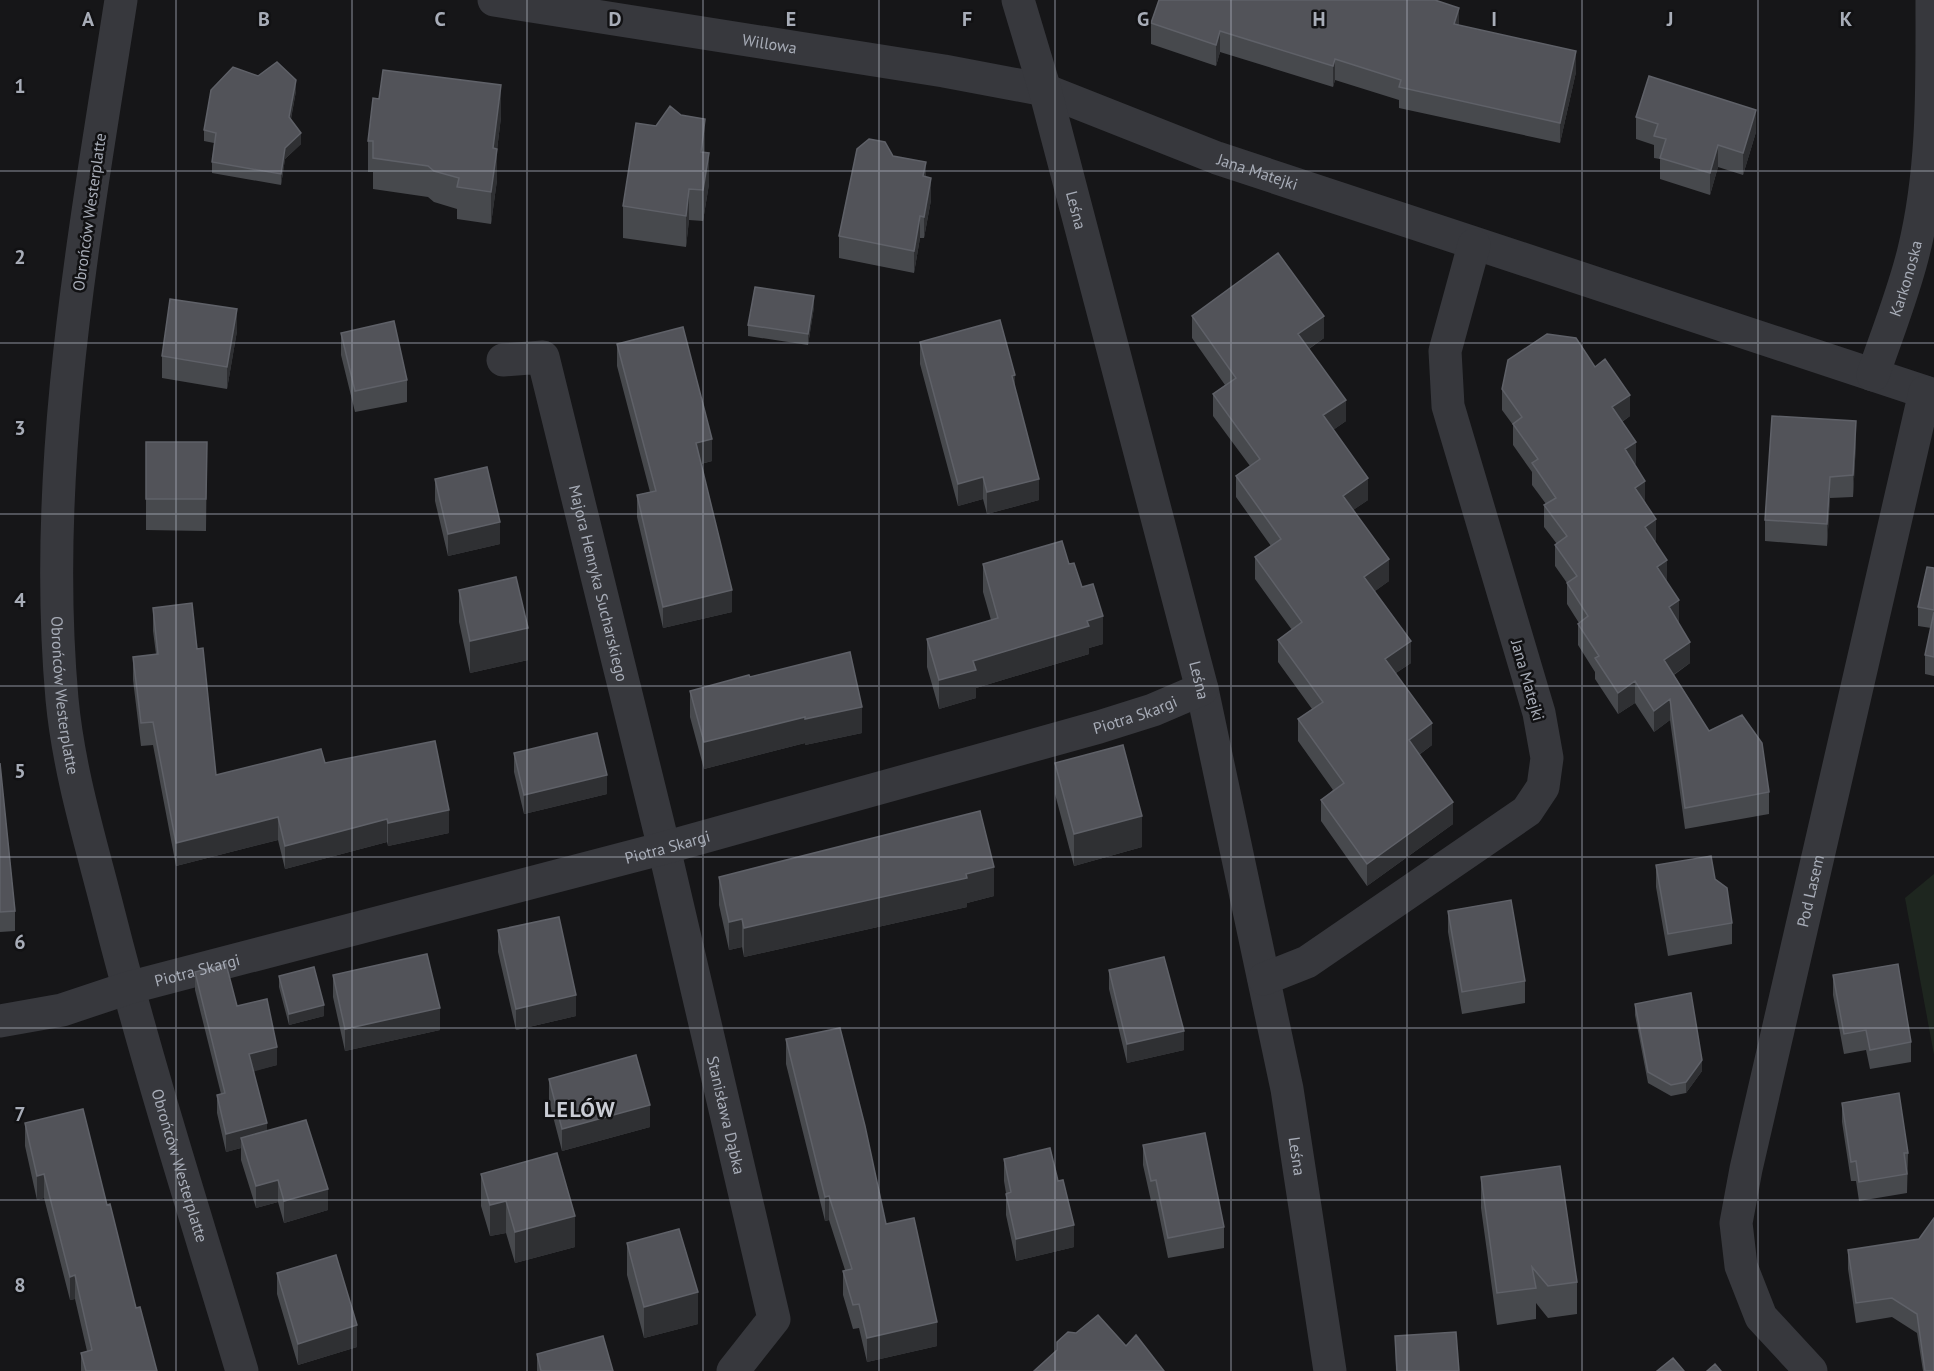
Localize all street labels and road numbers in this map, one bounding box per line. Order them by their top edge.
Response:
street label: Willowa [741,29,798,58]
street label: Obrońców Westerplatte [68,132,110,292]
street label: Jana Matejki [1214,148,1300,194]
street label: Leśna [1062,189,1091,231]
street label: Karkonoska [1885,238,1926,319]
street label: Majora Henryka Sucharskiego [565,483,633,684]
street label: Obrońców Westerplatte [47,616,84,776]
street label: Jana Matejki [1507,636,1549,723]
street label: Leśna [1185,659,1214,701]
street label: Piotra Skargi [1091,691,1180,738]
street label: Piotra Skargi [623,826,712,868]
street label: Pod Lasem [1792,853,1828,929]
street label: Piotra Skargi [152,949,242,991]
street label: Stanisława Dąbka [703,1054,750,1176]
street label: Obrońców Westerplatte [147,1086,212,1245]
street label: Leśna [1284,1135,1310,1177]

